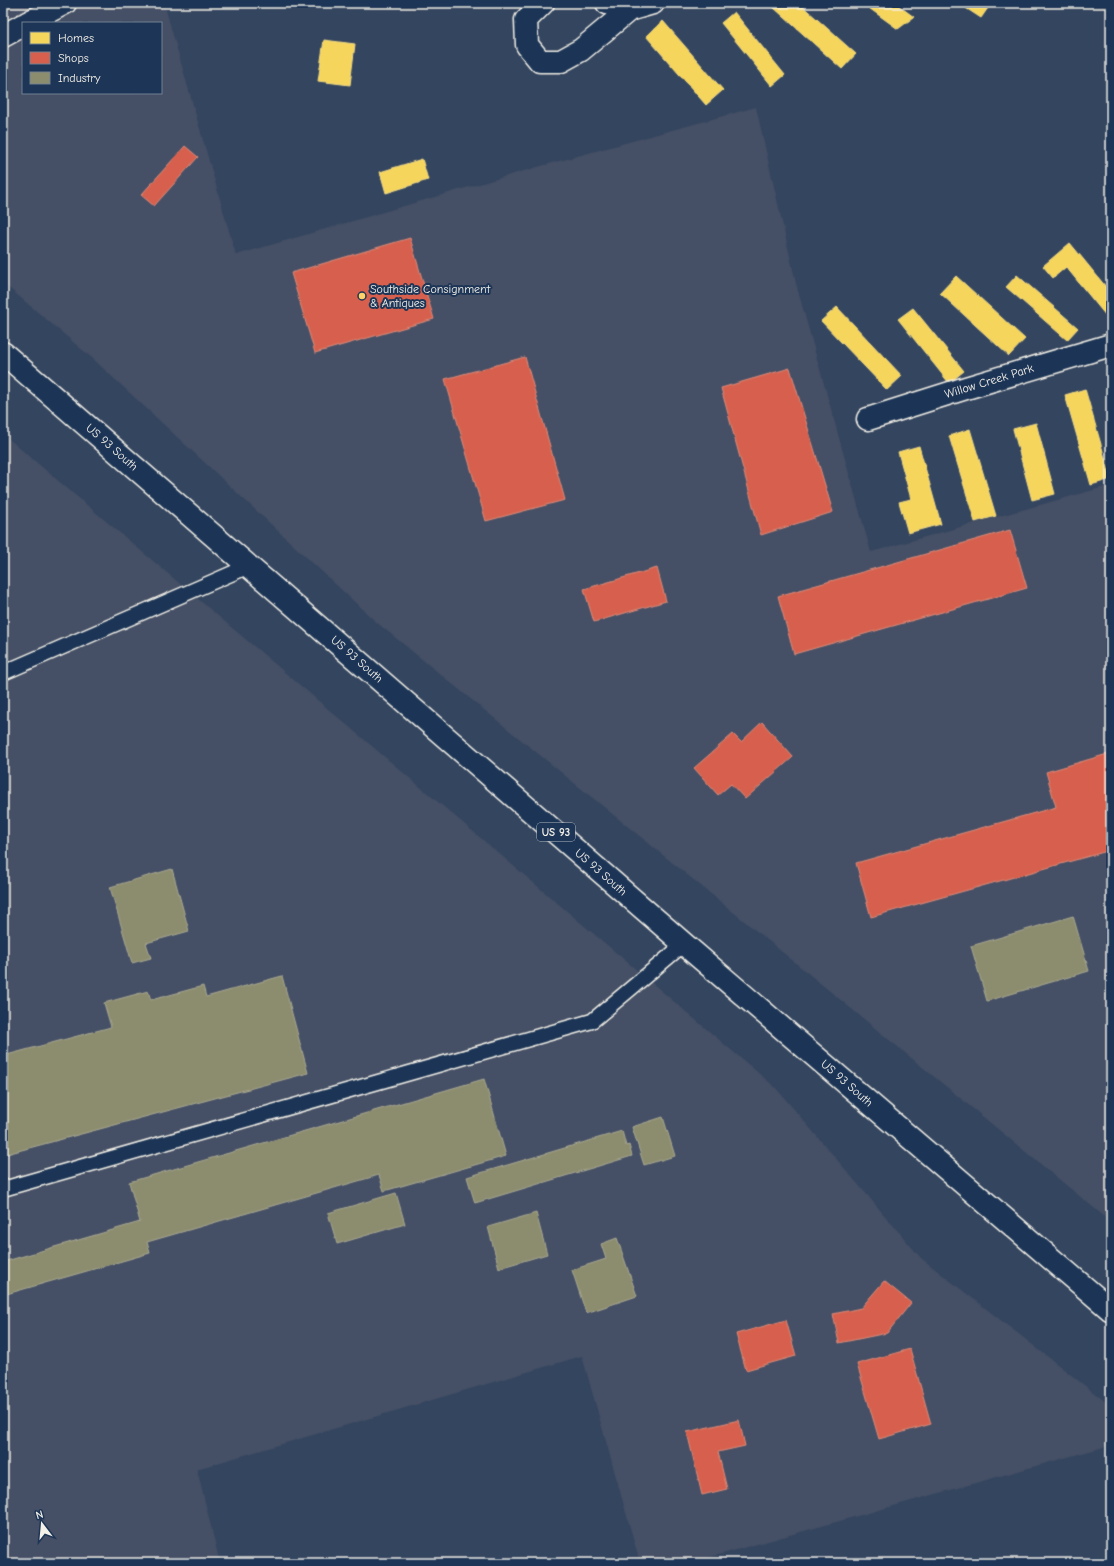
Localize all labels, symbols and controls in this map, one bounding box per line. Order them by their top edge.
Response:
legend [22,22,162,94]
text: Homes [58,31,94,45]
text: Shops [58,51,89,65]
text: Industry [58,71,101,85]
place label: Southside Consignment & Antiques [370,282,491,310]
marker: Southside Consignment & Antiques [357,291,367,301]
street label: Willow Creek Park [943,361,1035,401]
street label: US 93 South [83,421,141,473]
street label: US 93 South [328,633,386,685]
road number: US 93 [537,823,575,841]
street label: US 93 South [572,846,630,898]
street label: US 93 South [818,1057,876,1109]
north arrow [22,1504,62,1544]
text: N [34,1508,45,1522]

